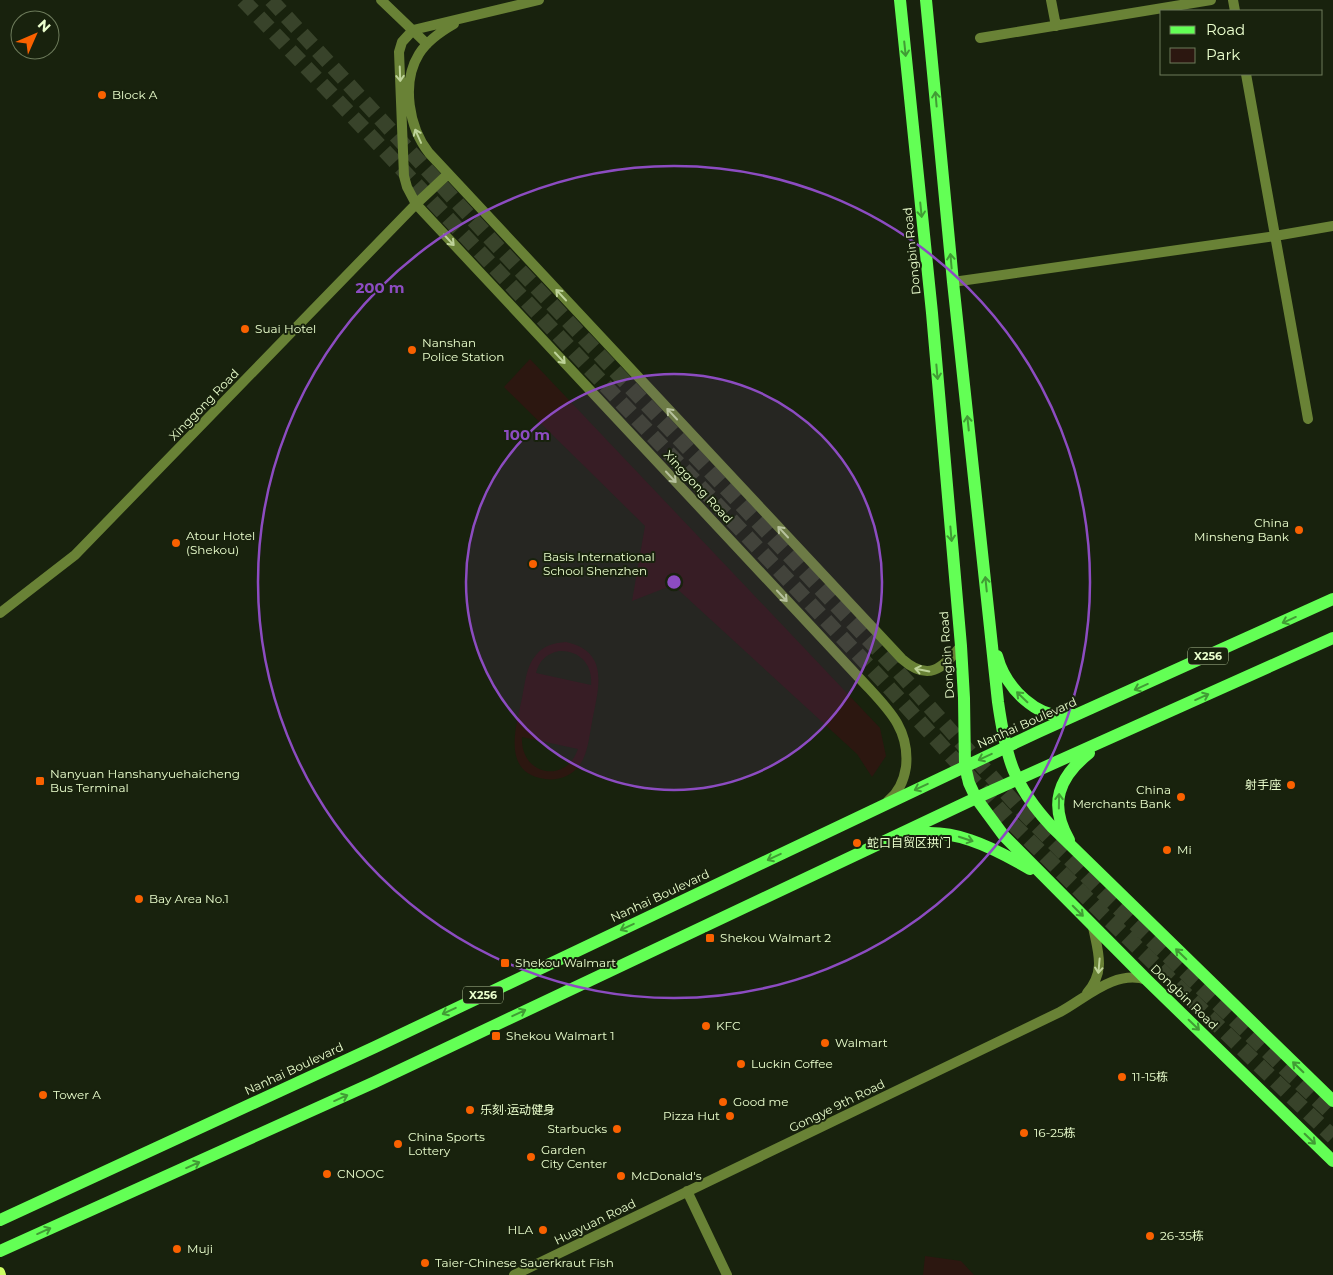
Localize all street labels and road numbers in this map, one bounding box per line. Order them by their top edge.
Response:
street label: Dongbin Road [899,207,924,295]
street label: Xinggong Road [166,366,242,444]
street label: Xinggong Road [661,447,736,526]
street label: Dongbin Road [936,611,957,699]
road number: X256 [1188,648,1228,664]
street label: Nanhai Boulevard [975,694,1079,751]
street label: Nanhai Boulevard [608,866,712,925]
street label: Dongbin Road [1148,961,1221,1033]
road number: X256 [463,986,503,1004]
street label: Nanhai Boulevard [242,1039,346,1098]
street label: Gongye 9th Road [786,1076,887,1135]
street label: Huayuan Road [552,1195,638,1248]

